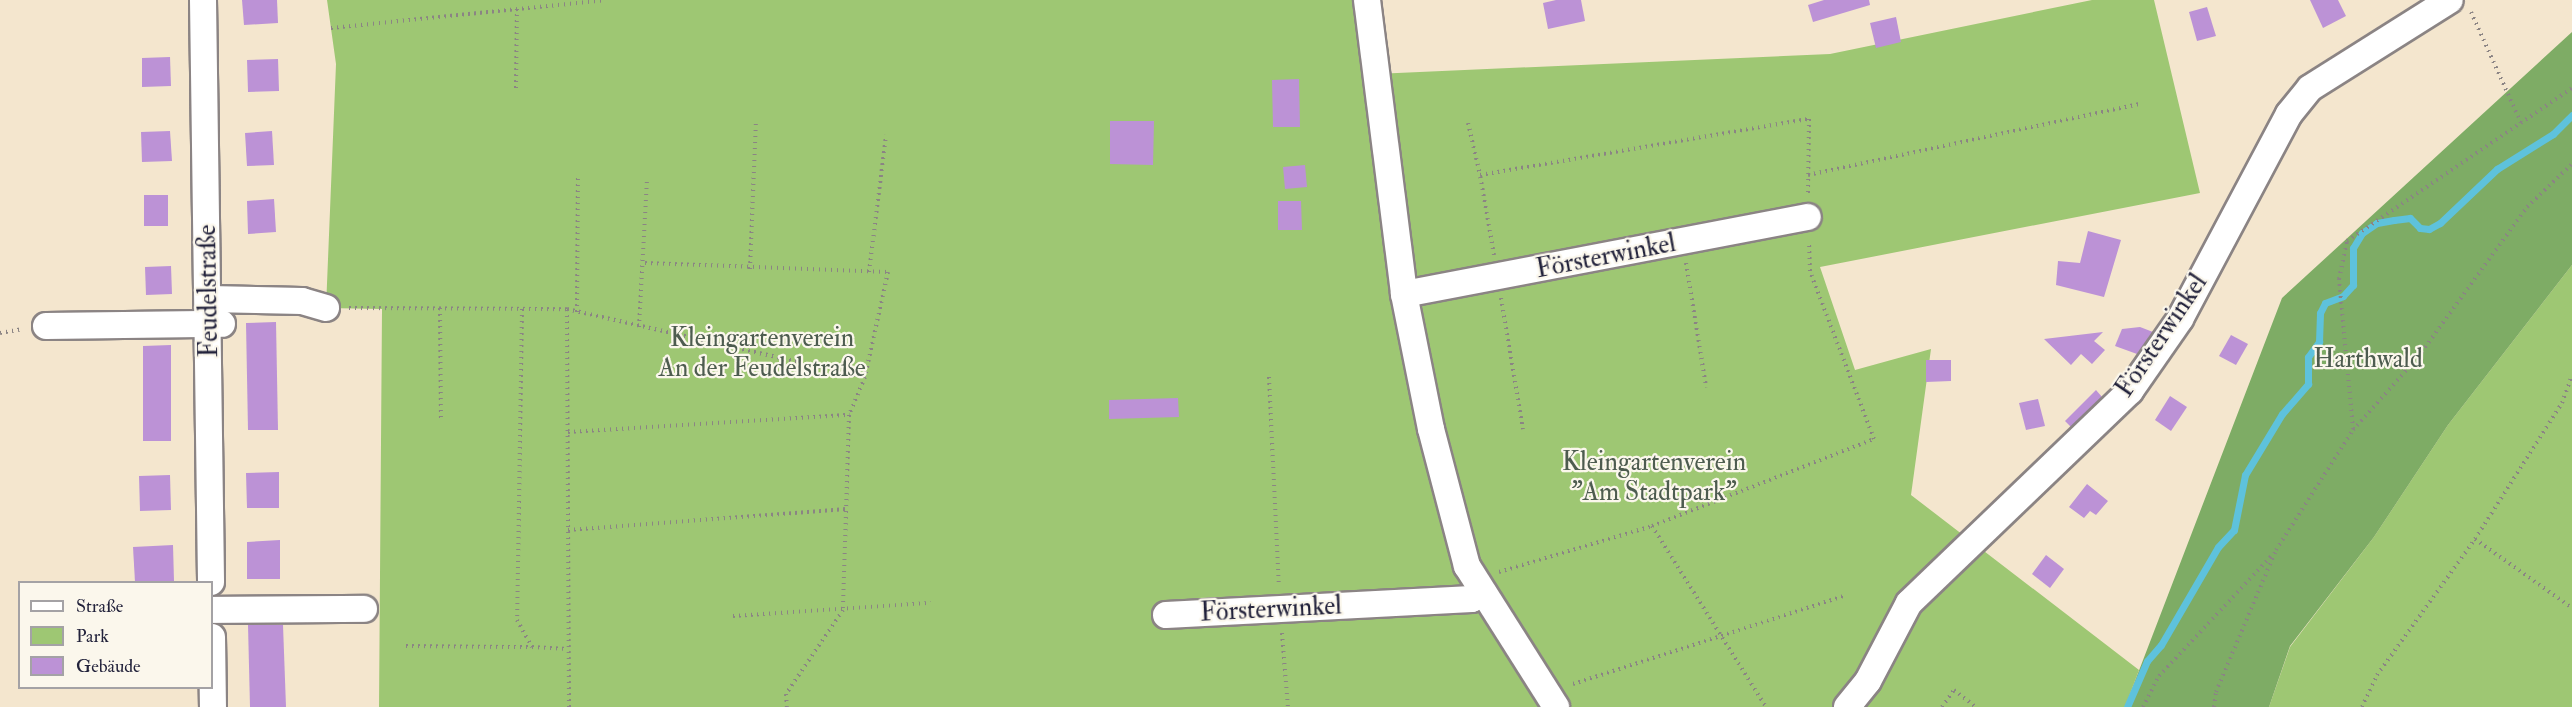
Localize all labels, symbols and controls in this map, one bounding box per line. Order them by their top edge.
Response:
street label: Feudelstraße [192,224,226,358]
street label: Försterwinkel [1533,228,1679,286]
street label: Försterwinkel [2109,269,2215,403]
park label: Kleingartenverein An der Feudelstraße [658,323,866,384]
park label: Harthwald [2313,344,2423,376]
park label: Kleingartenverein "Am Stadtpark" [1562,447,1746,508]
legend [18,581,213,689]
street label: Försterwinkel [1199,591,1343,629]
text: Straße [76,595,123,618]
text: Park [76,625,109,648]
text: Gebäude [76,655,141,678]

